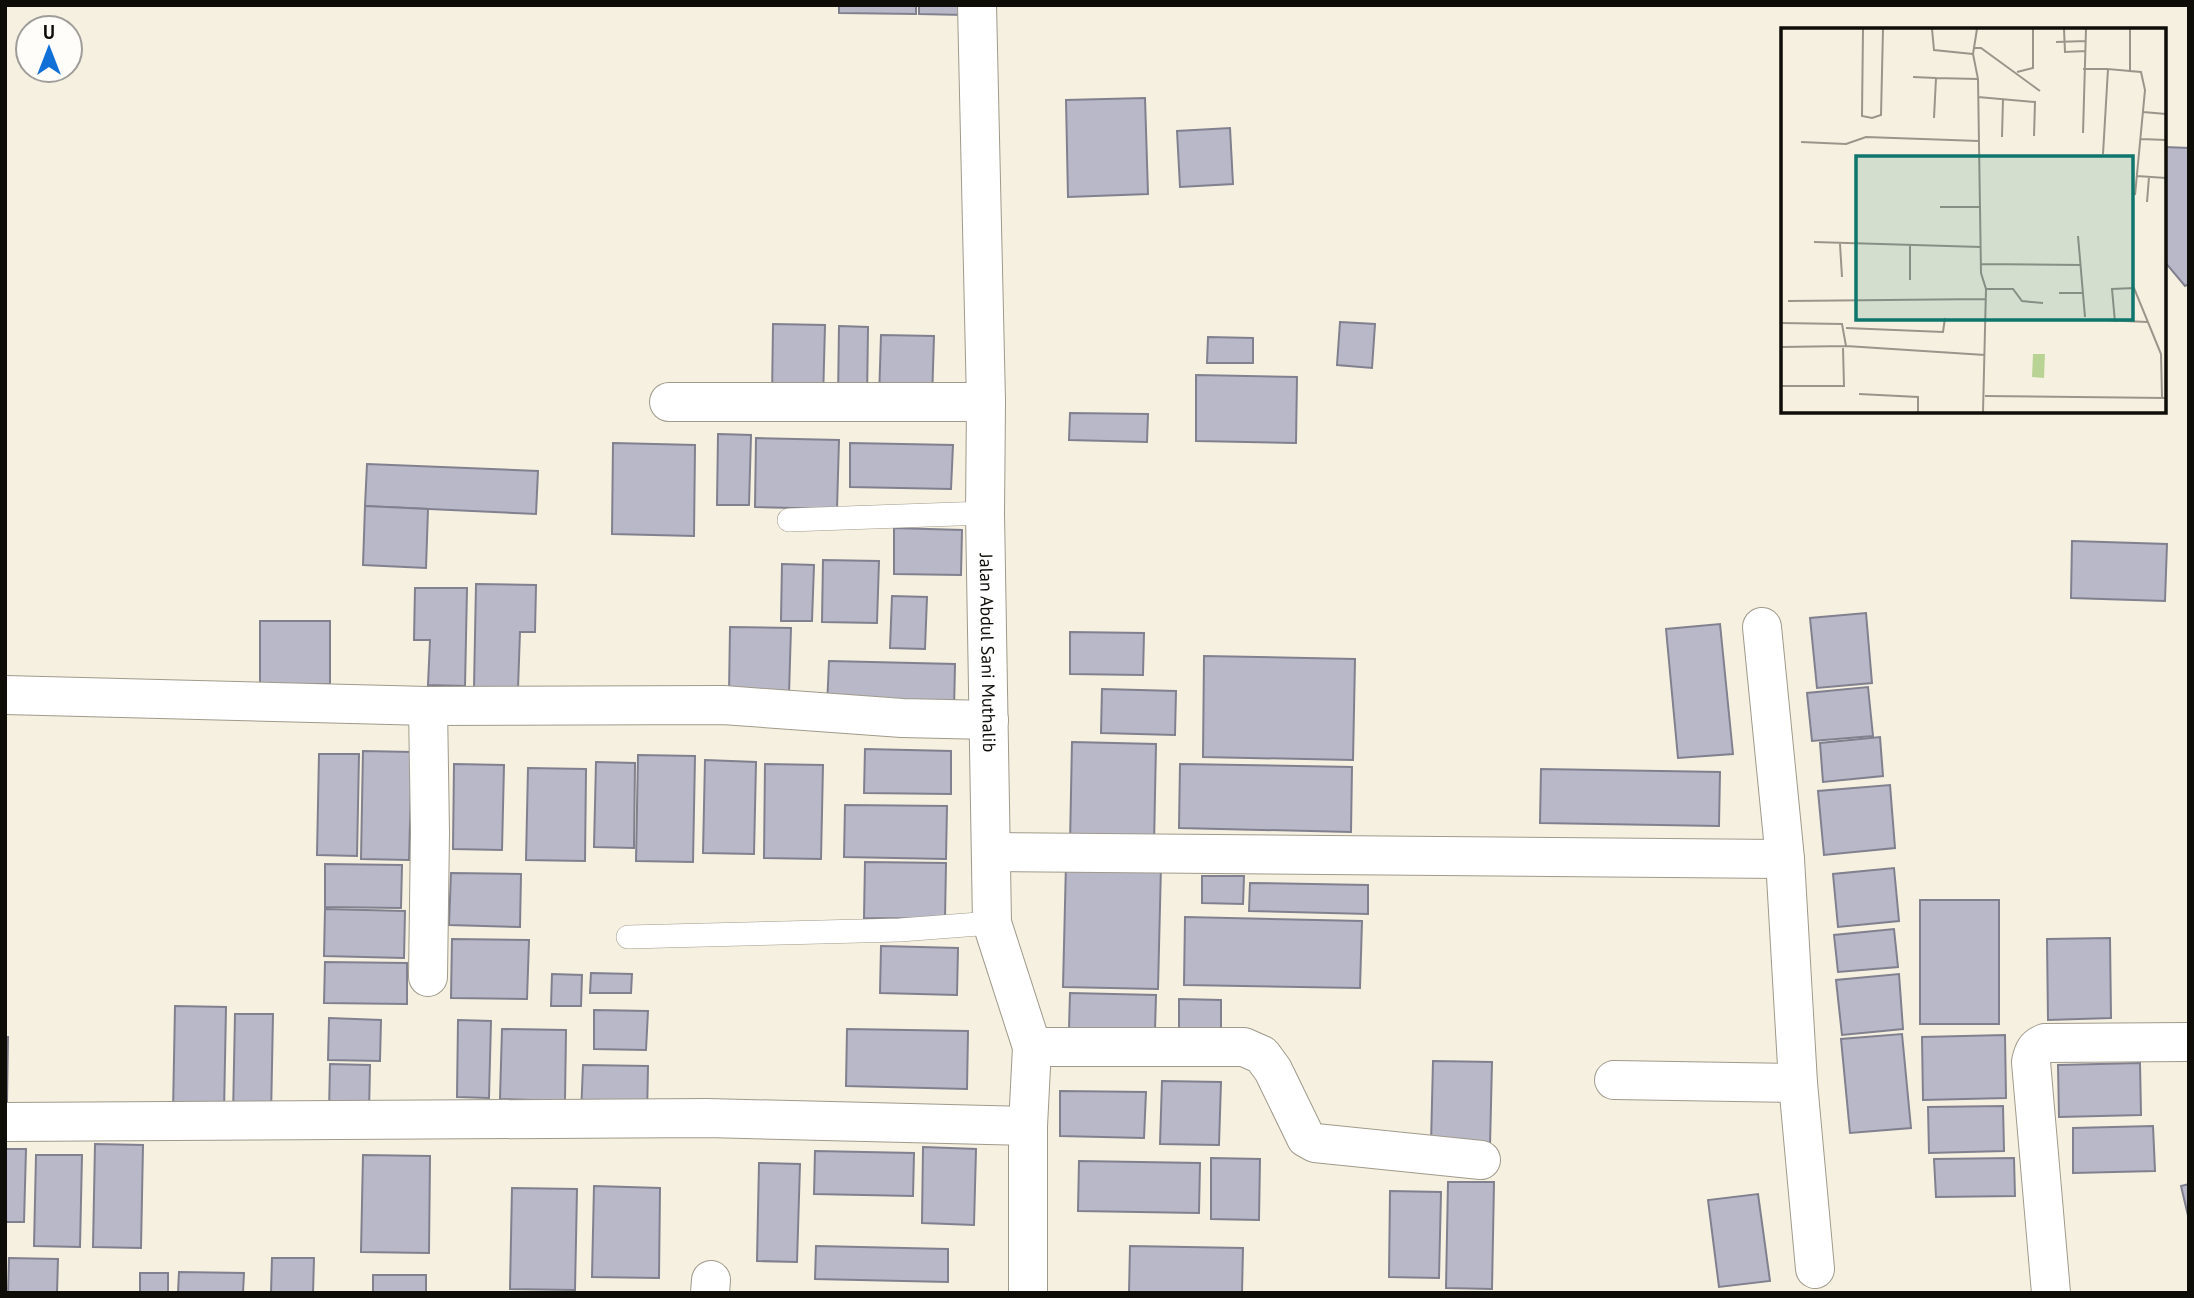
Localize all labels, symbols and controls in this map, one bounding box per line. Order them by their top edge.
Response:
north arrow [14,14,84,84]
text: U [43,20,55,44]
inset map [1781,28,2166,413]
street label: Jalan Abdul Sani Muthalib [975,552,1001,752]

